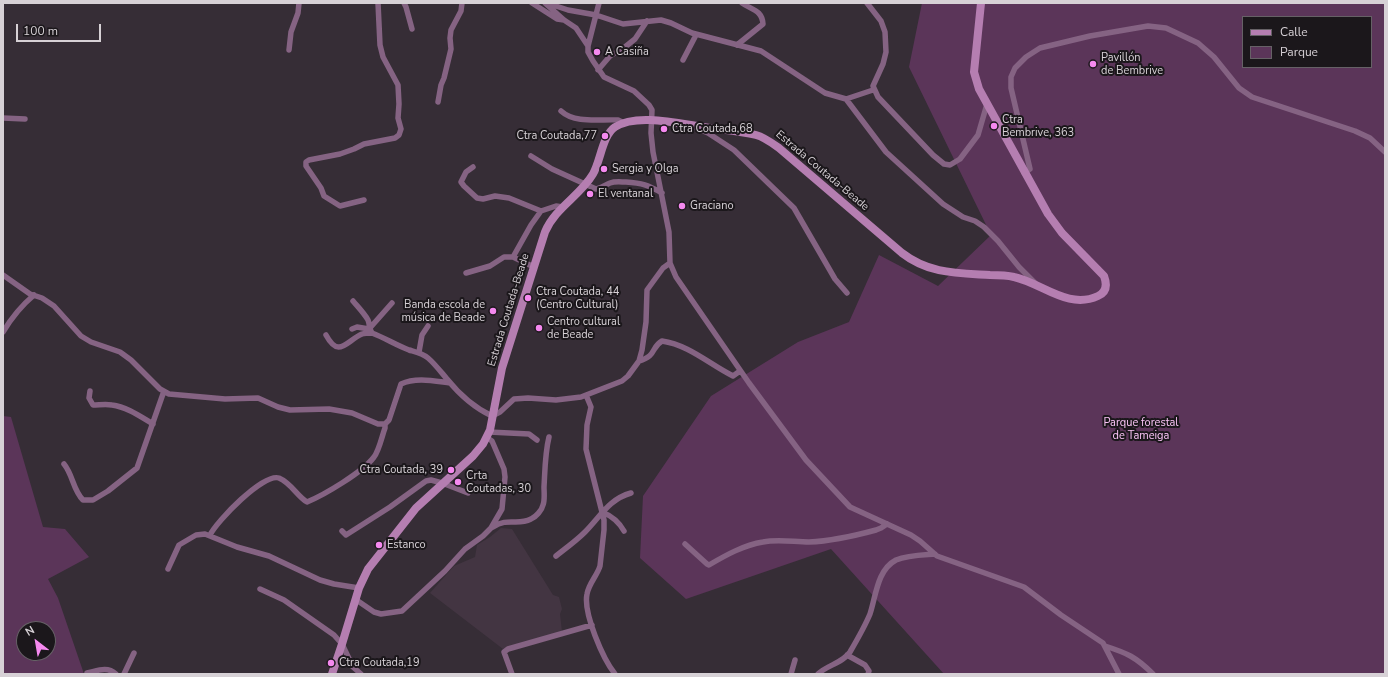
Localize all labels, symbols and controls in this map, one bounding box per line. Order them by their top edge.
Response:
scale bar [18,16,103,42]
legend [1242,16,1372,68]
text: 100 m [23,23,58,39]
text: Calle [1280,24,1308,40]
text: Parque [1280,44,1318,60]
place label: A Casiña [605,45,649,59]
marker: A Casiña [592,47,602,57]
place label: Pavillón de Bembrive [1101,51,1163,77]
marker: Pavillón de Bembrive [1088,59,1098,69]
place label: Ctra Bembrive, 363 [1002,113,1074,139]
marker: Ctra Bembrive, 363 [989,121,999,131]
place label: Ctra Coutada,68 [672,122,753,136]
marker: Ctra Coutada,68 [659,124,669,134]
street label: Estrada Coutada-Beade [773,128,871,214]
place label: Ctra Coutada,77 [516,129,597,143]
marker: Ctra Coutada,77 [600,131,610,141]
place label: Sergia y Olga [612,162,679,176]
marker: Sergia y Olga [599,164,609,174]
place label: El ventanal [598,187,653,201]
marker: El ventanal [585,189,595,199]
place label: Graciano [690,199,734,213]
marker: Graciano [677,201,687,211]
street label: Estrada Coutada-Beade [486,252,532,368]
place label: Ctra Coutada, 44 (Centro Cultural) [536,285,619,311]
marker: Ctra Coutada, 44 (Centro Cultural) [523,293,533,303]
place label: Banda escola de música de Beade [401,298,485,324]
marker: Banda escola de música de Beade [488,306,498,316]
place label: Centro cultural de Beade [547,315,620,341]
marker: Centro cultural de Beade [534,323,544,333]
park label: Parque forestal de Tameiga [1103,416,1179,442]
place label: Ctra Coutada, 39 [360,463,443,477]
marker: Ctra Coutada, 39 [446,465,456,475]
place label: Crta Coutadas, 30 [466,469,531,495]
marker: Crta Coutadas, 30 [453,477,463,487]
place label: Estanco [387,538,426,552]
marker: Estanco [374,540,384,550]
north arrow [16,621,56,661]
text: N [23,623,37,640]
place label: Ctra Coutada,19 [339,656,420,670]
marker: Ctra Coutada,19 [326,658,336,668]

